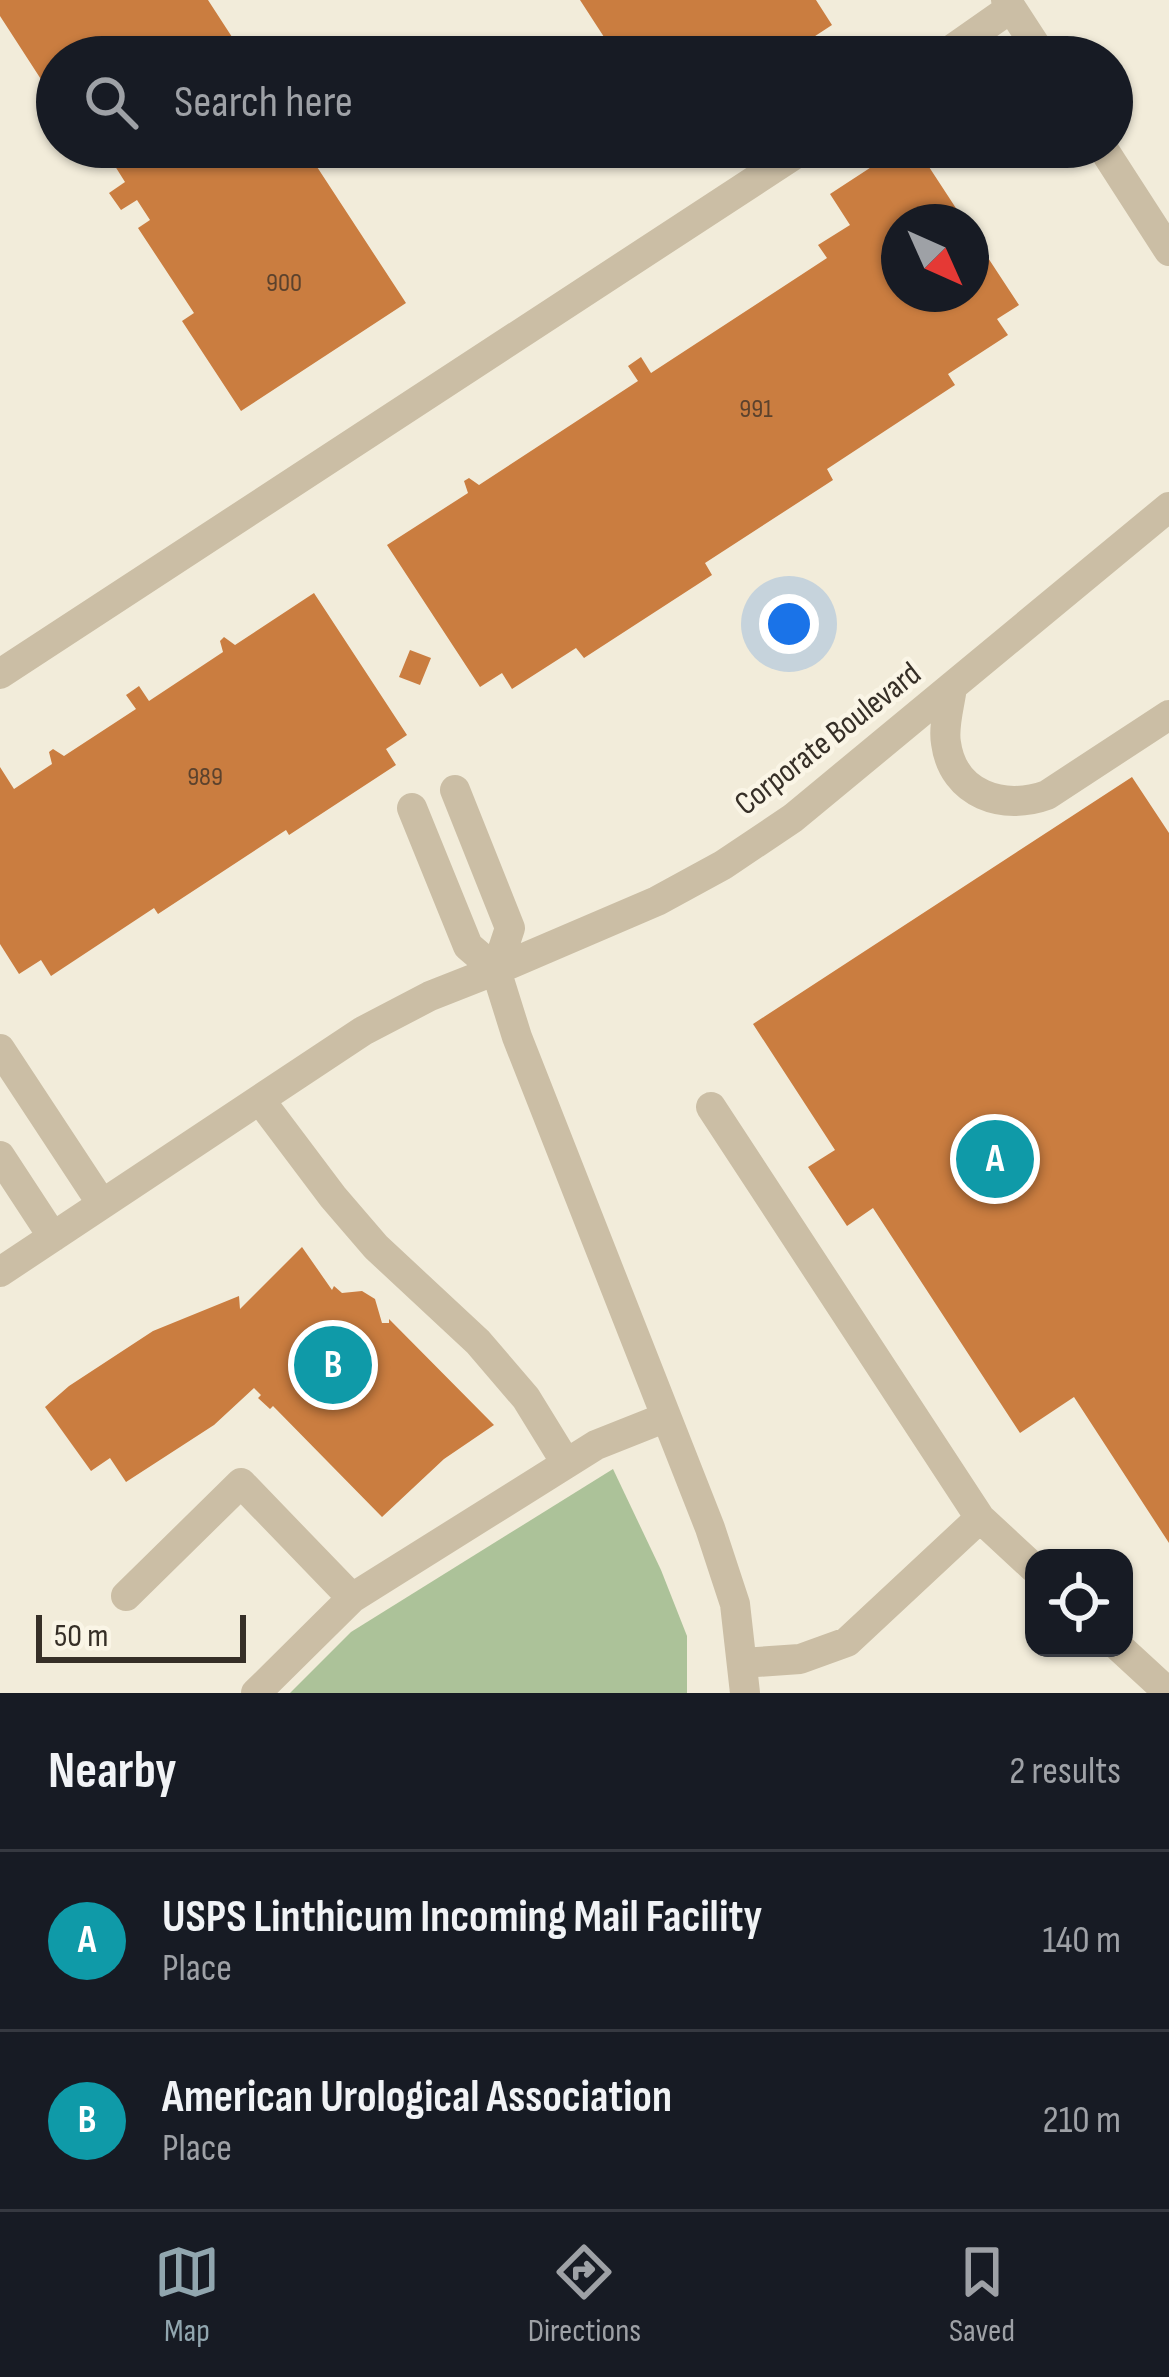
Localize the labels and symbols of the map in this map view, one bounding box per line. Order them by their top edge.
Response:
north arrow [881,204,989,312]
house number: 900 [266,267,302,299]
house number: 991 [739,393,773,425]
your location [759,594,819,654]
street label: Corporate Boulevard [727,654,929,824]
house number: 989 [187,761,223,793]
pin: A [956,1114,1034,1204]
pin: B [294,1320,372,1410]
scale bar [36,1609,246,1662]

